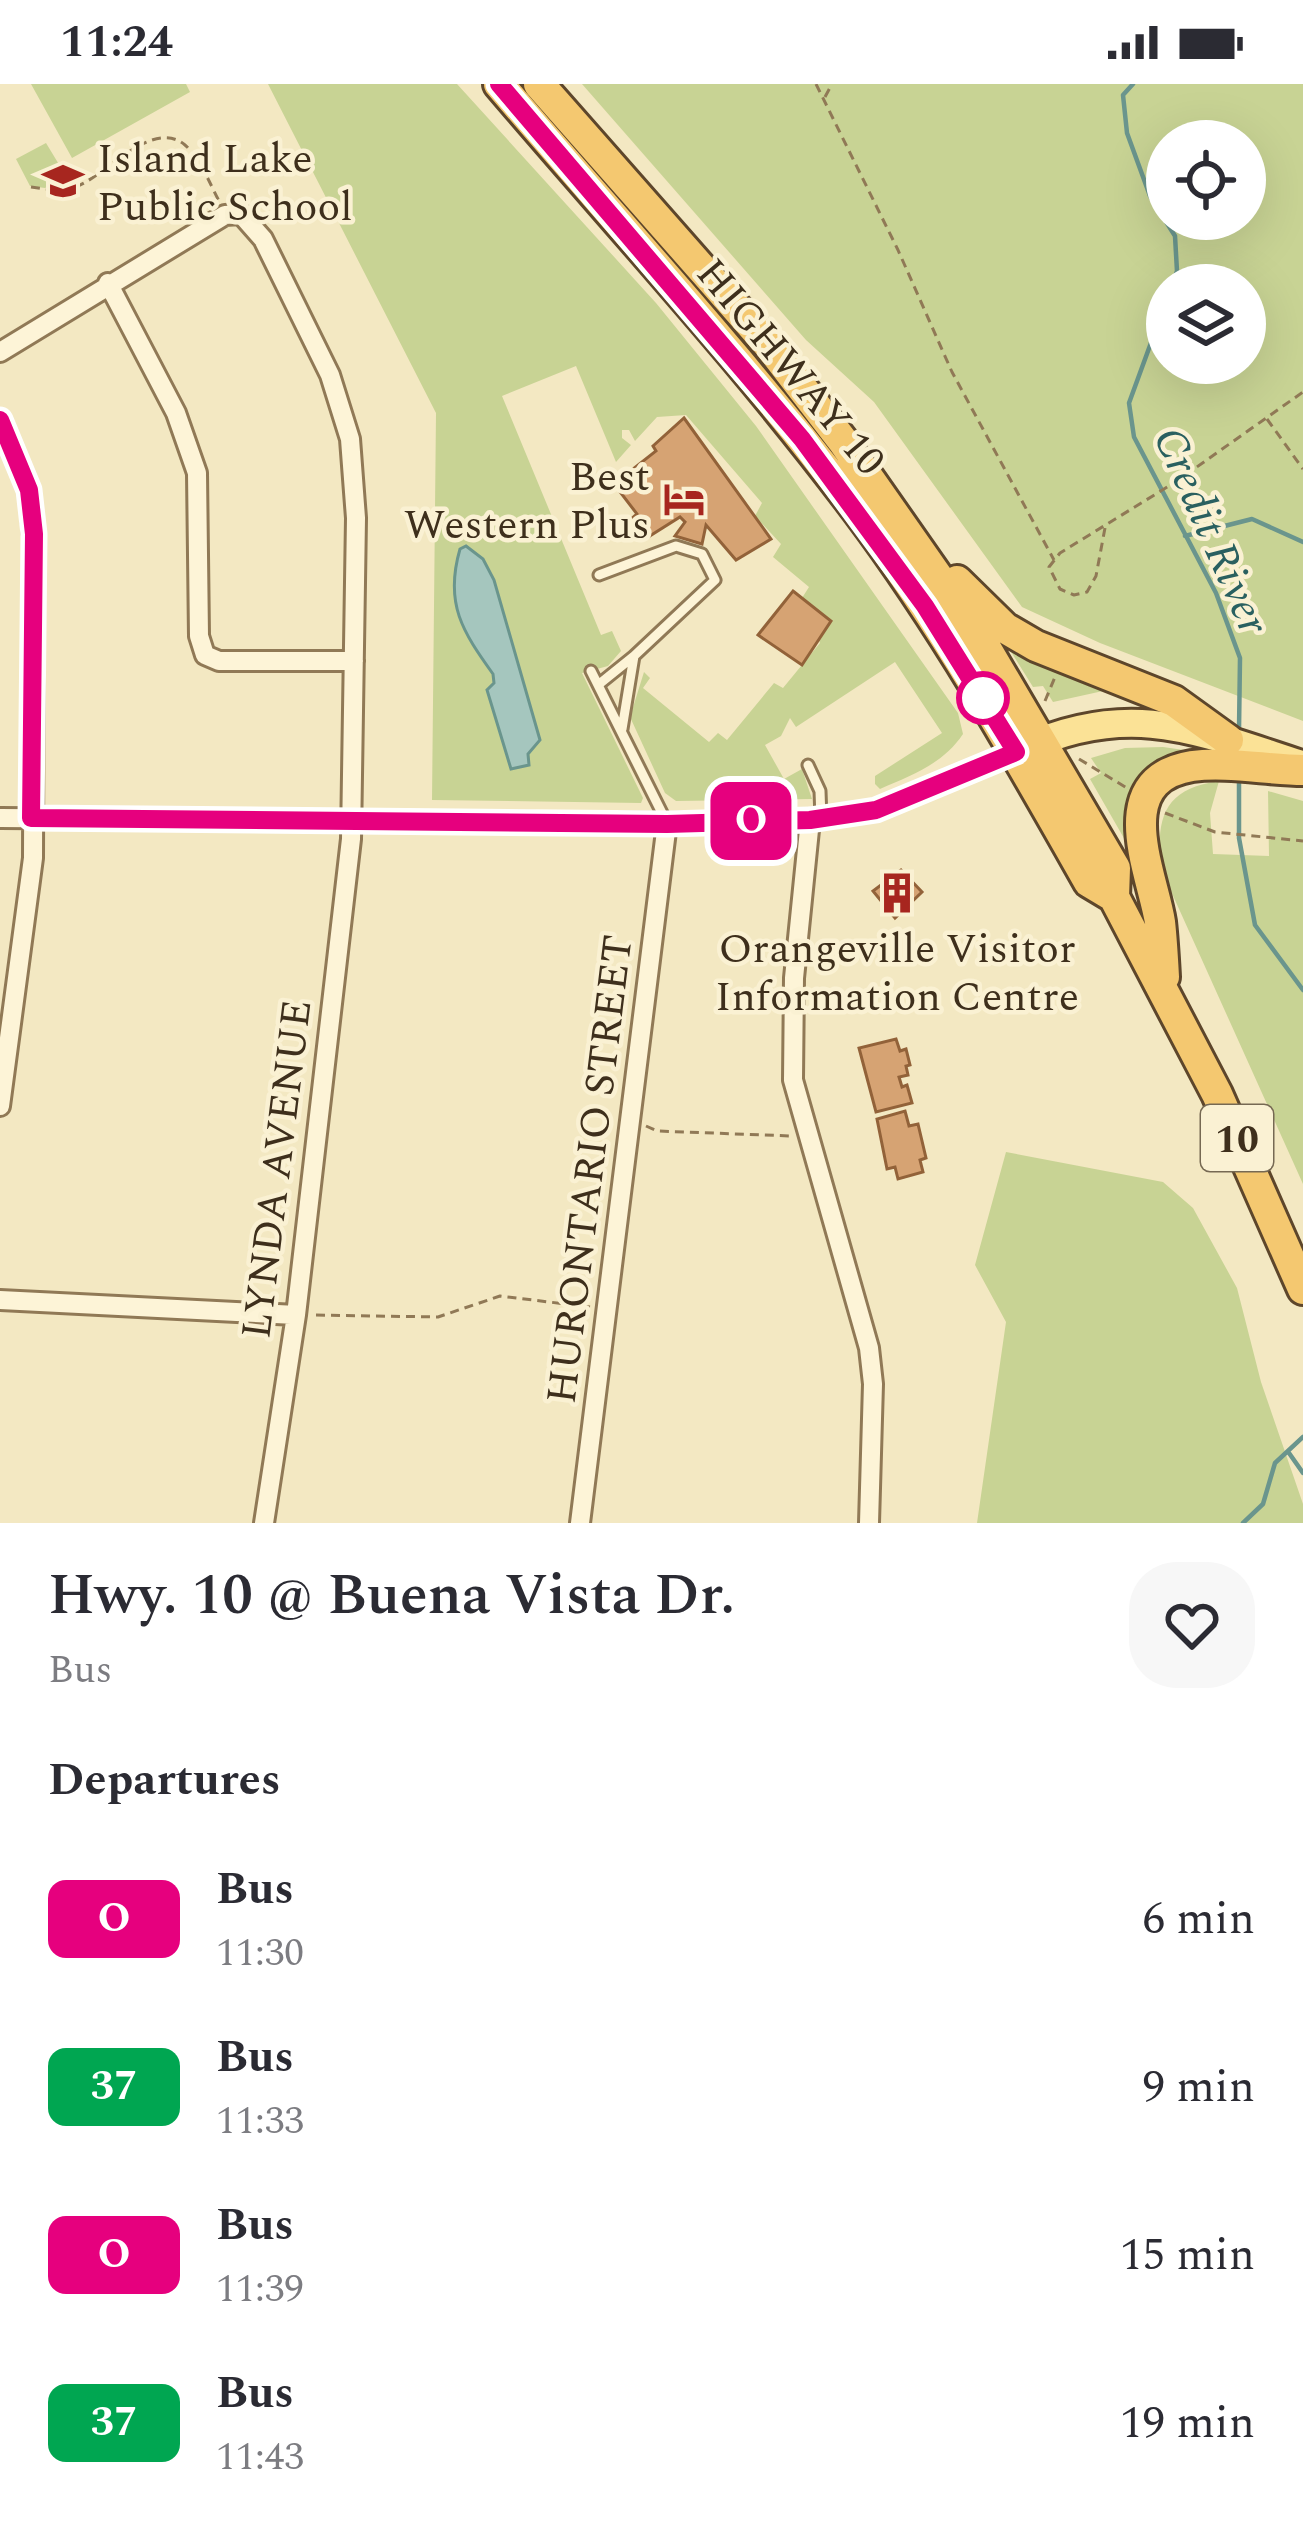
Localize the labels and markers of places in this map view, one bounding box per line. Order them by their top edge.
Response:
place label: Island Lake Public School [97,128,353,239]
school or university icon: Island Lake Public School [40,158,86,204]
place label: Best Western Plus [404,446,650,557]
hotel icon: Best Western Plus [661,476,707,522]
unlabelled marker [958,673,1008,723]
building icon: Orangeville Visitor Information Centre [874,870,920,916]
place label: Orangeville Visitor Information Centre [715,918,1079,1029]

